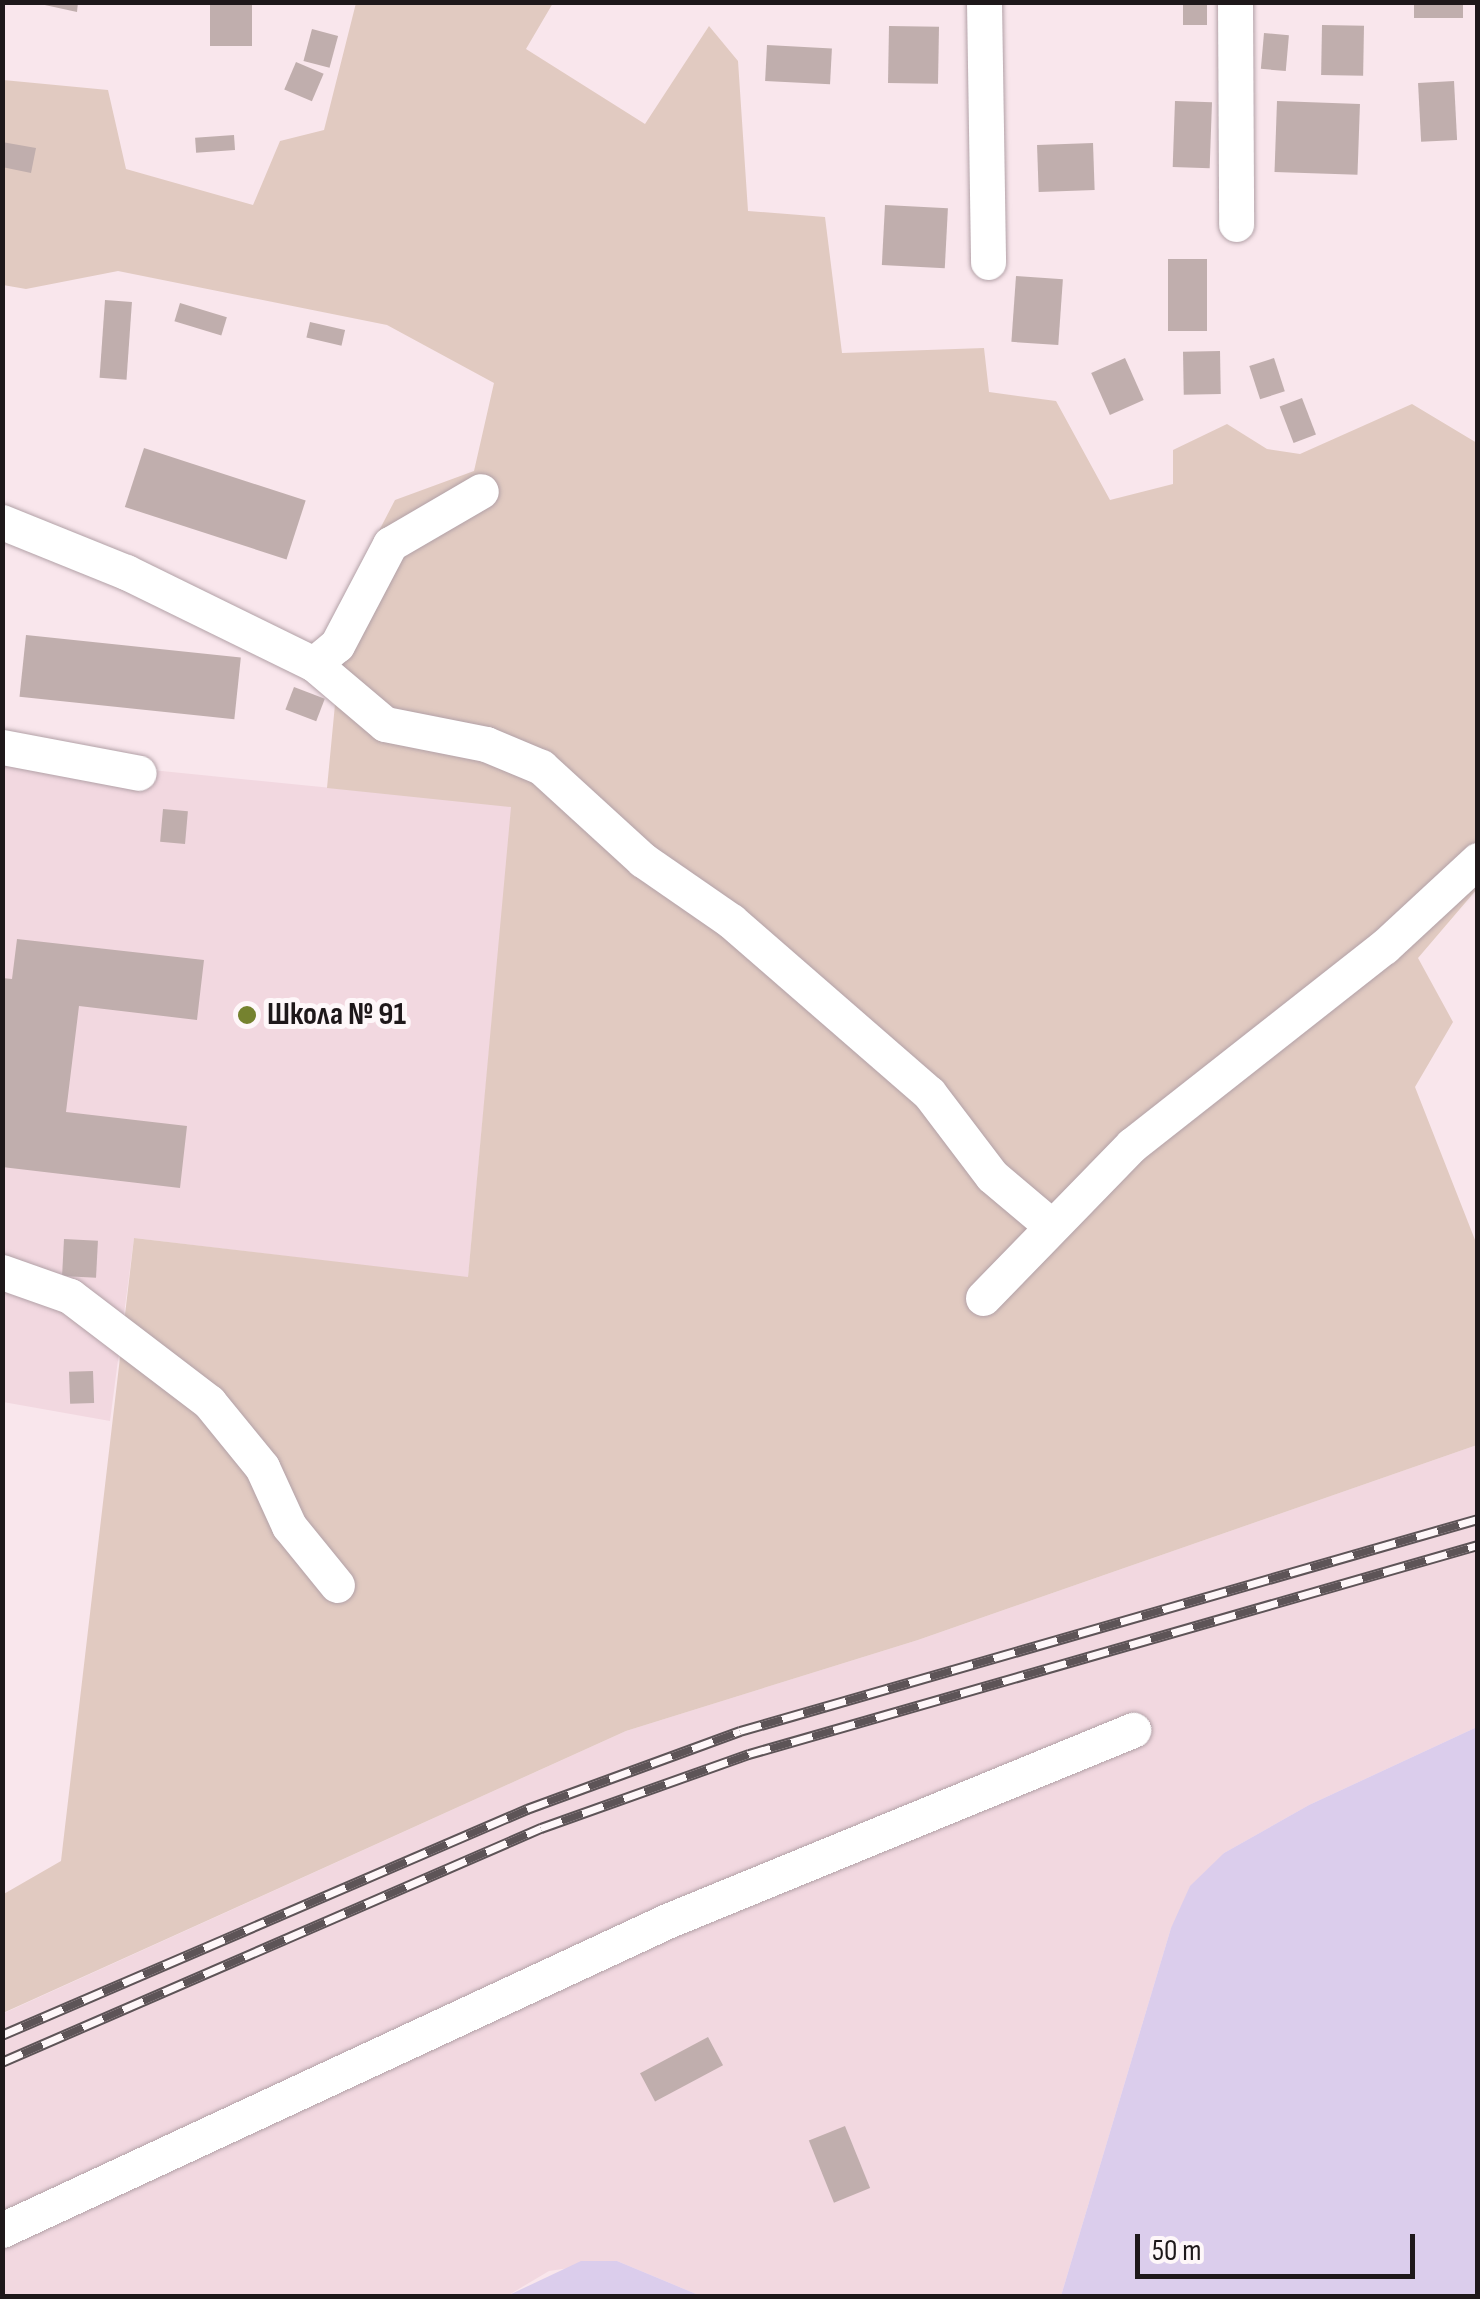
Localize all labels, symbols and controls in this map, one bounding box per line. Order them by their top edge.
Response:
place label: Школа № 91 [267,996,406,1034]
marker: Школа № 91 [236,1004,258,1026]
scale bar [1140,2214,1420,2276]
text: 50 m [1152,2233,1201,2269]

